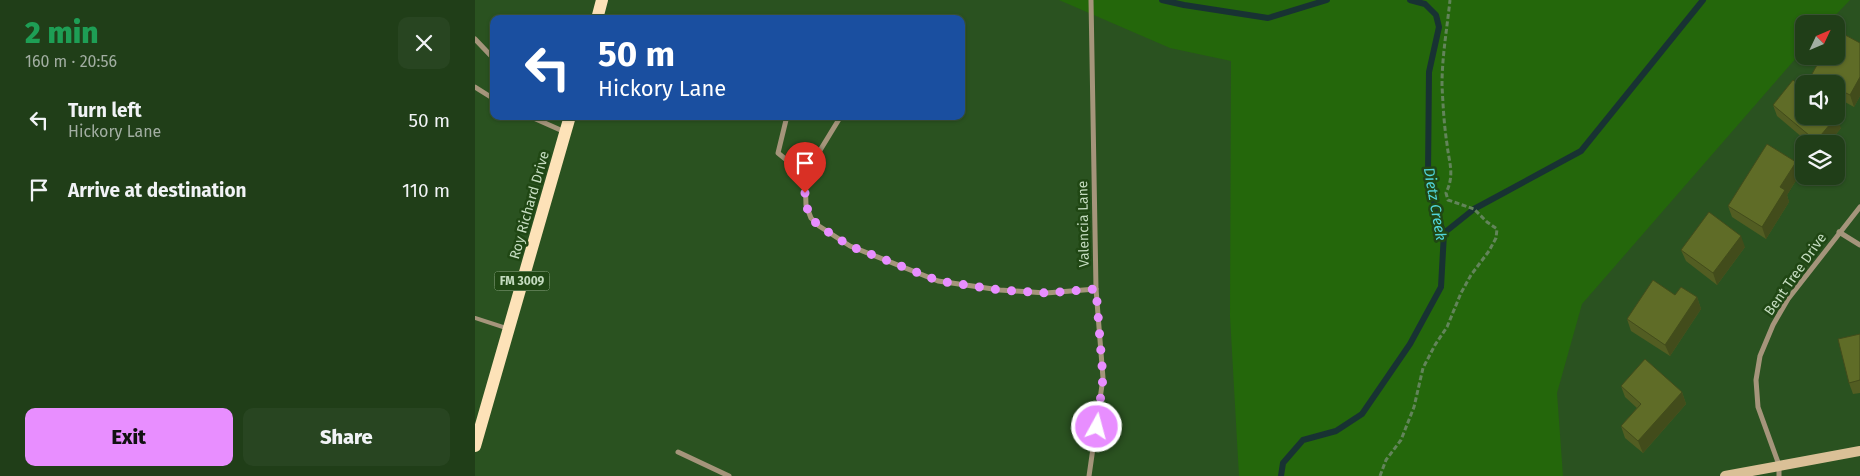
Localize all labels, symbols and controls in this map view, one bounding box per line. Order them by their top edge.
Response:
text: 2 min [25,15,98,51]
north arrow [1795,15,1845,65]
map controls [1795,15,1845,185]
button: close [398,17,450,69]
text: 50 m [598,33,675,75]
icon: left [515,35,580,100]
text: 160 m · 20:56 [25,52,117,71]
text: Hickory Lane [598,75,726,102]
button: sound [1795,75,1845,125]
text: Turn left [68,99,142,122]
icon: left [25,106,53,134]
text: 50 m [409,109,450,132]
text: Hickory Lane [68,122,161,141]
button: layers [1795,135,1845,185]
pin [784,142,826,193]
street label: Roy Richard Drive [506,149,553,261]
icon: arrive [791,149,819,177]
water label: Dietz Creek [1420,166,1450,242]
icon: arrive [25,176,53,204]
text: Arrive at destination [68,179,247,202]
text: 110 m [402,179,450,202]
street label: Valencia Lane [1074,180,1093,268]
street label: Bent Tree Drive [1761,230,1830,319]
road number: FM 3009 [495,272,549,290]
position arrow [1070,400,1122,452]
button: Exit [25,408,233,466]
button: Share [243,408,450,466]

